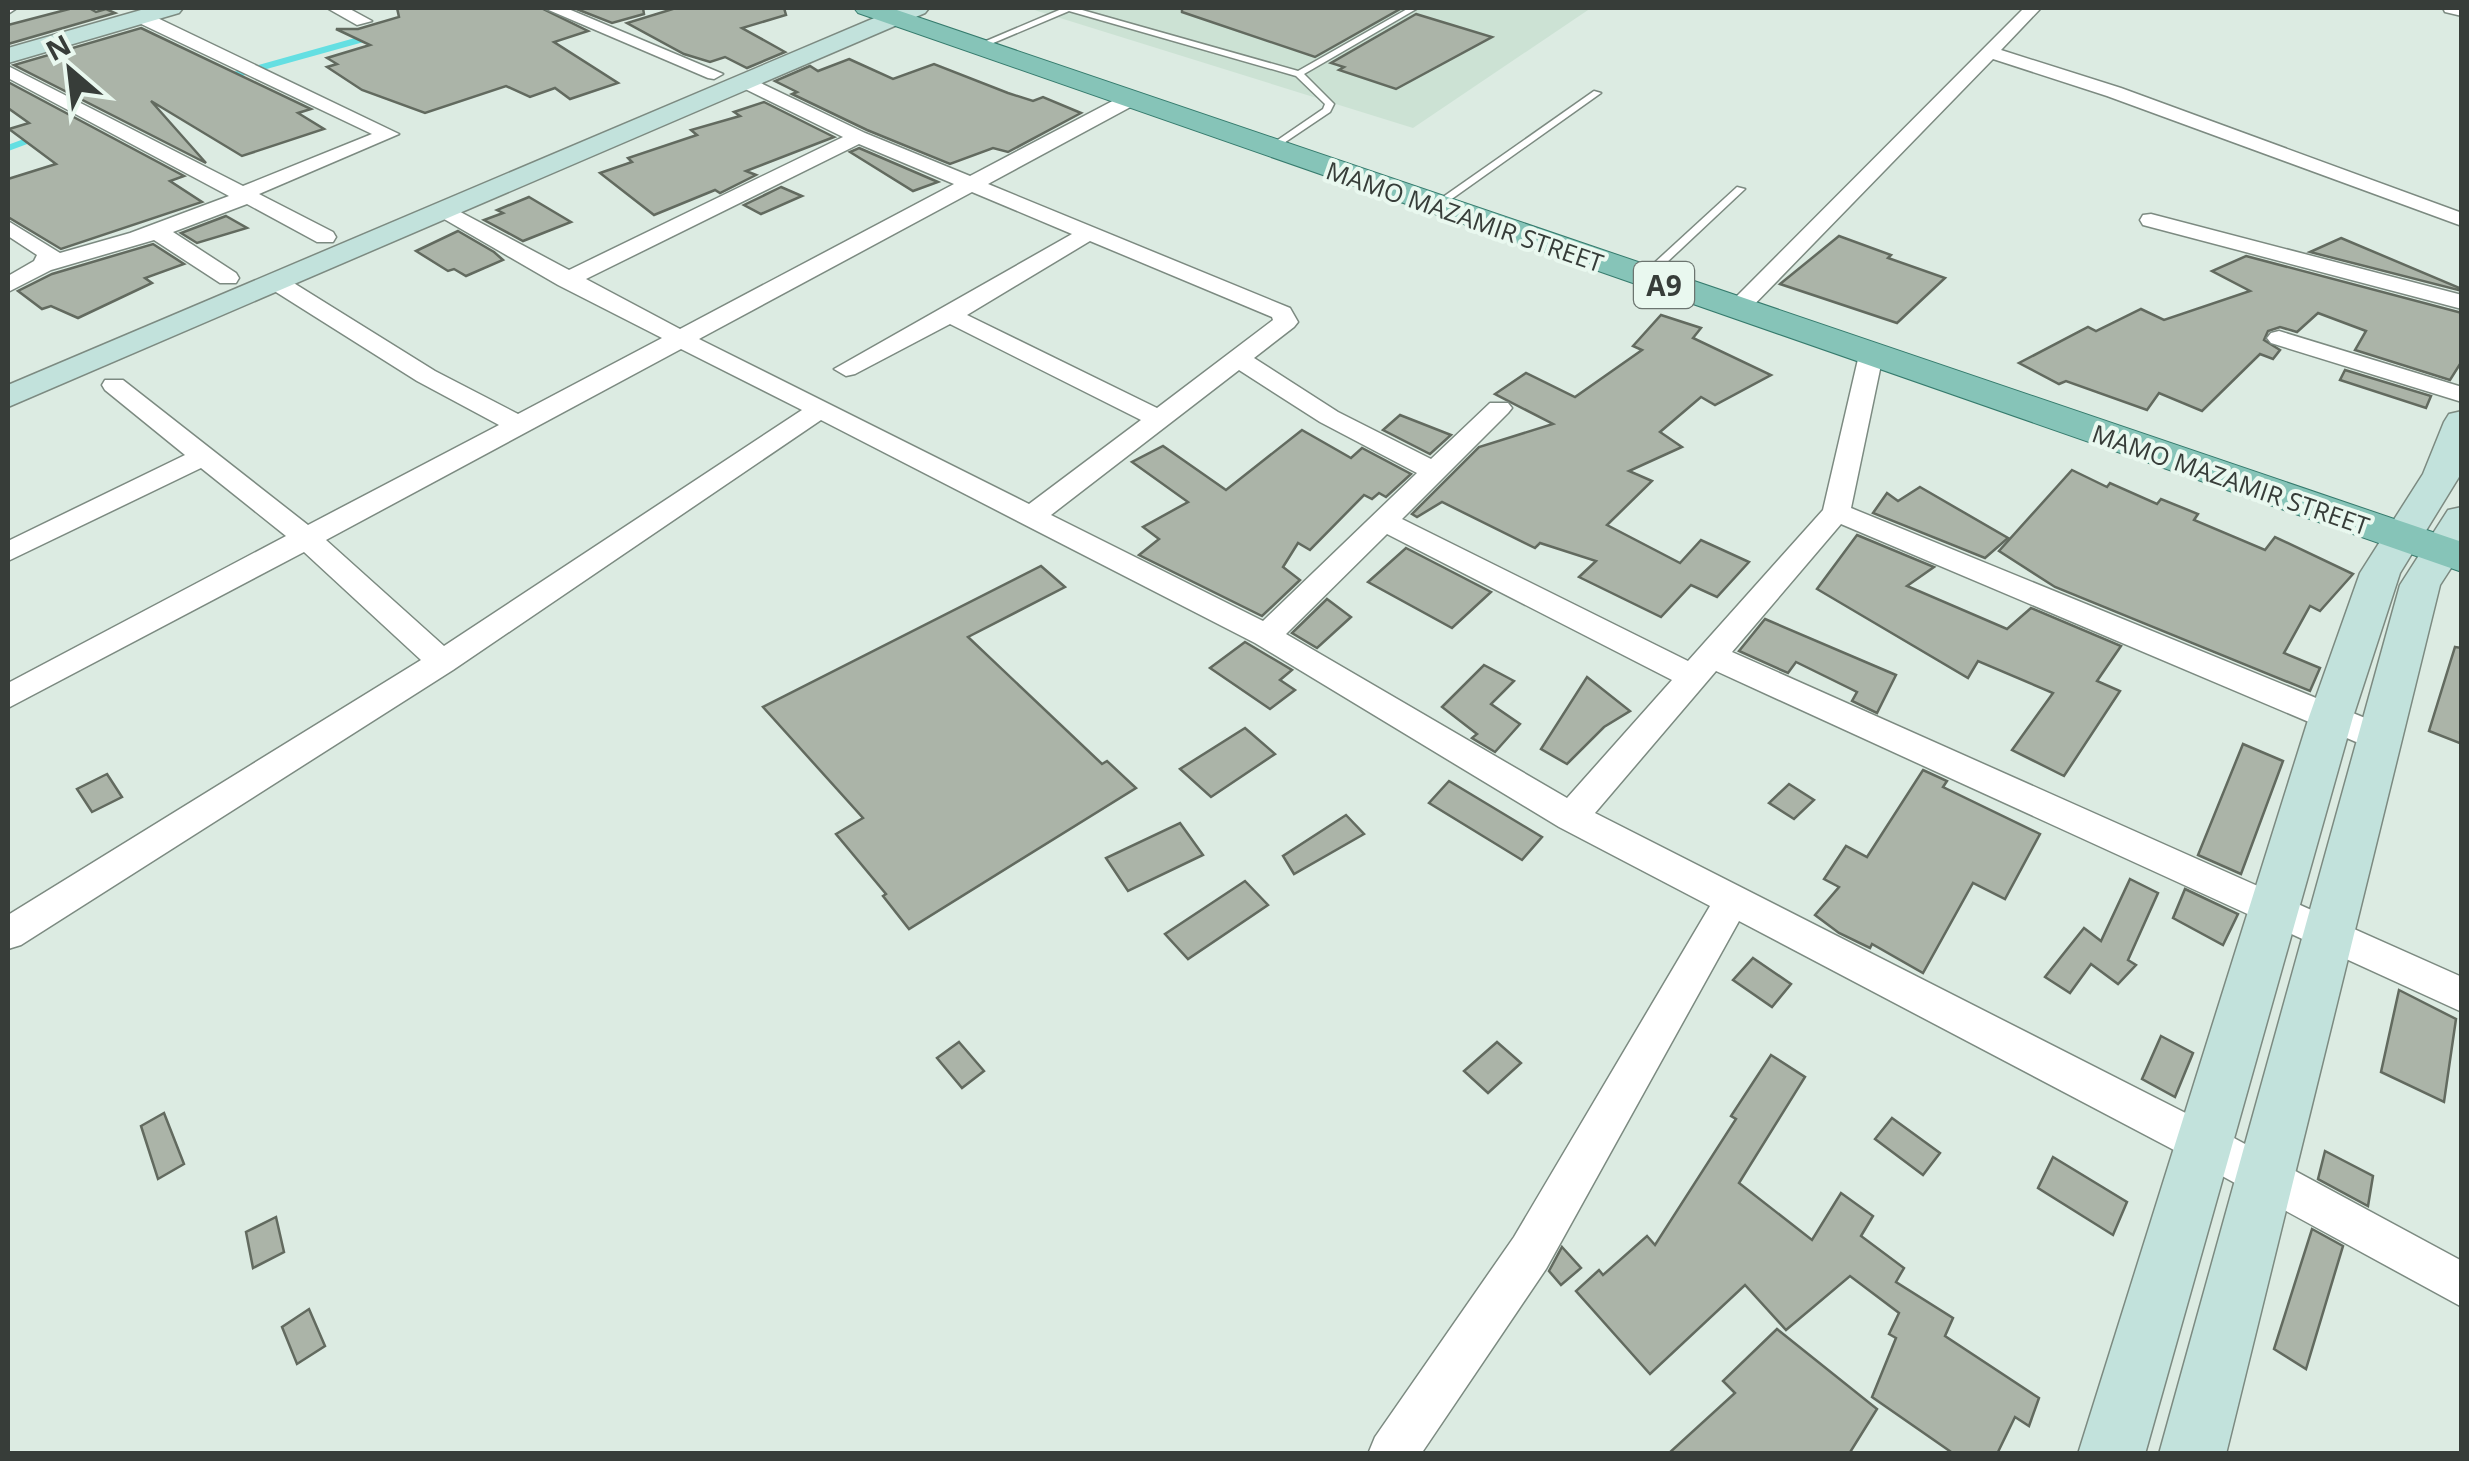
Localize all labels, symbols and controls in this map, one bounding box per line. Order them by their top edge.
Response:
north arrow [20,20,120,120]
text: N [39,25,77,69]
street label: MAMO MAZAMIR STREET [1322,153,1608,280]
road number: A9 [1634,262,1694,308]
street label: MAMO MAZAMIR STREET [2088,416,2374,543]

